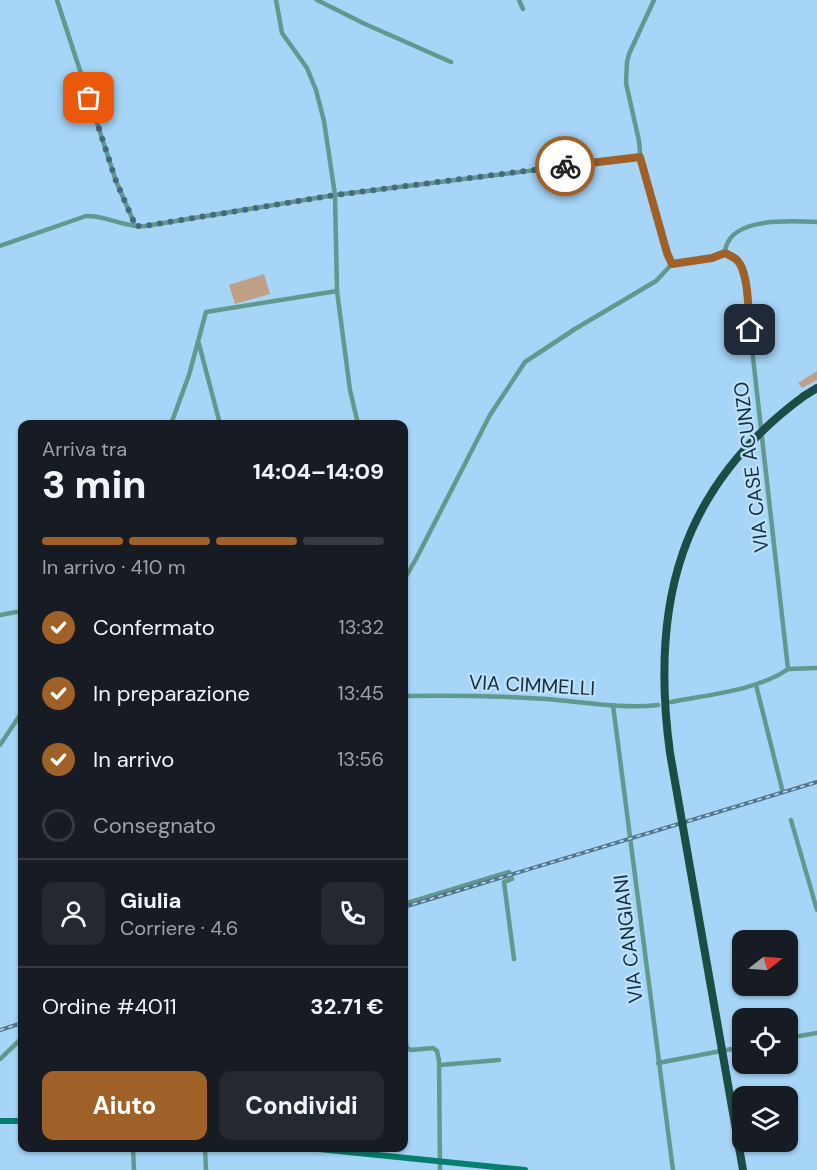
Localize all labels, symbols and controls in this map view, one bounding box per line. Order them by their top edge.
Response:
pin [63,72,114,123]
icon: bag [72,81,105,114]
courier [535,136,595,196]
icon: bike [549,150,582,183]
pin [724,304,775,355]
icon: home [733,313,766,346]
street label: VIA CASE ACUNZO [728,380,774,554]
text: Arriva tra [42,436,127,462]
text: 14:04–14:09 [253,457,384,486]
text: 3 min [42,459,147,510]
text: In arrivo · 410 m [42,554,186,580]
icon: check [42,611,75,644]
text: Confermato [93,613,215,642]
text: 13:32 [339,614,384,640]
street label: VIA CIMMELLI [468,669,596,701]
icon: check [42,677,75,710]
text: In preparazione [93,679,250,708]
text: 13:45 [338,680,384,706]
icon: check [42,743,75,776]
text: In arrivo [93,745,174,774]
text: 13:56 [337,746,384,772]
text: Consegnato [93,811,216,840]
street label: VIA CANGIANI [607,873,649,1005]
button: person [42,882,105,945]
button: phone [321,882,384,945]
text: Giulia [120,886,182,915]
text: Corriere · 4.6 [120,915,238,941]
north arrow [732,930,798,996]
map controls [732,930,798,1152]
text: Ordine #4011 [42,992,177,1021]
text: 32.71 € [310,992,384,1021]
button: locate [732,1008,798,1074]
button: Aiuto [42,1071,207,1140]
button: Condividi [219,1071,384,1140]
button: layers [732,1086,798,1152]

